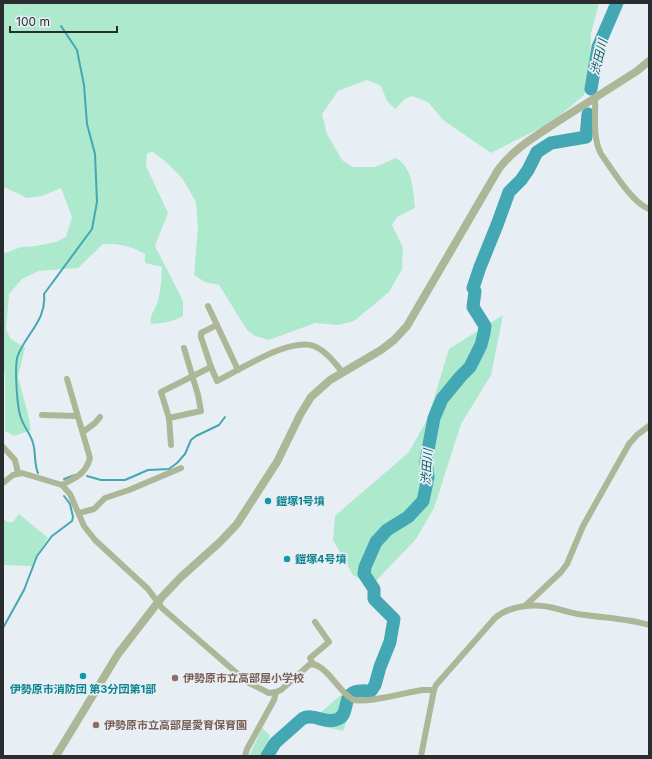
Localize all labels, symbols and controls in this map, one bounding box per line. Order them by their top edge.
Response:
scale bar [10,8,117,34]
text: 100 m [16,14,50,29]
water label: 渋田川 [587,36,611,76]
water label: 渋田川 [418,446,435,485]
place label: 鎧塚1号墳 [276,494,325,508]
marker: 鎧塚1号墳 [263,496,273,506]
place label: 鎧塚4号墳 [295,552,346,566]
marker: 鎧塚4号墳 [282,554,292,564]
marker: 伊勢原市消防団 第3分団第1部 [78,671,88,681]
place label: 伊勢原市立高部屋小学校 [183,671,304,685]
marker: 伊勢原市立高部屋小学校 [170,673,180,683]
place label: 伊勢原市消防団 第3分団第1部 [10,682,156,696]
place label: 伊勢原市立高部屋愛育保育園 [104,718,247,732]
marker: 伊勢原市立高部屋愛育保育園 [91,720,101,730]

